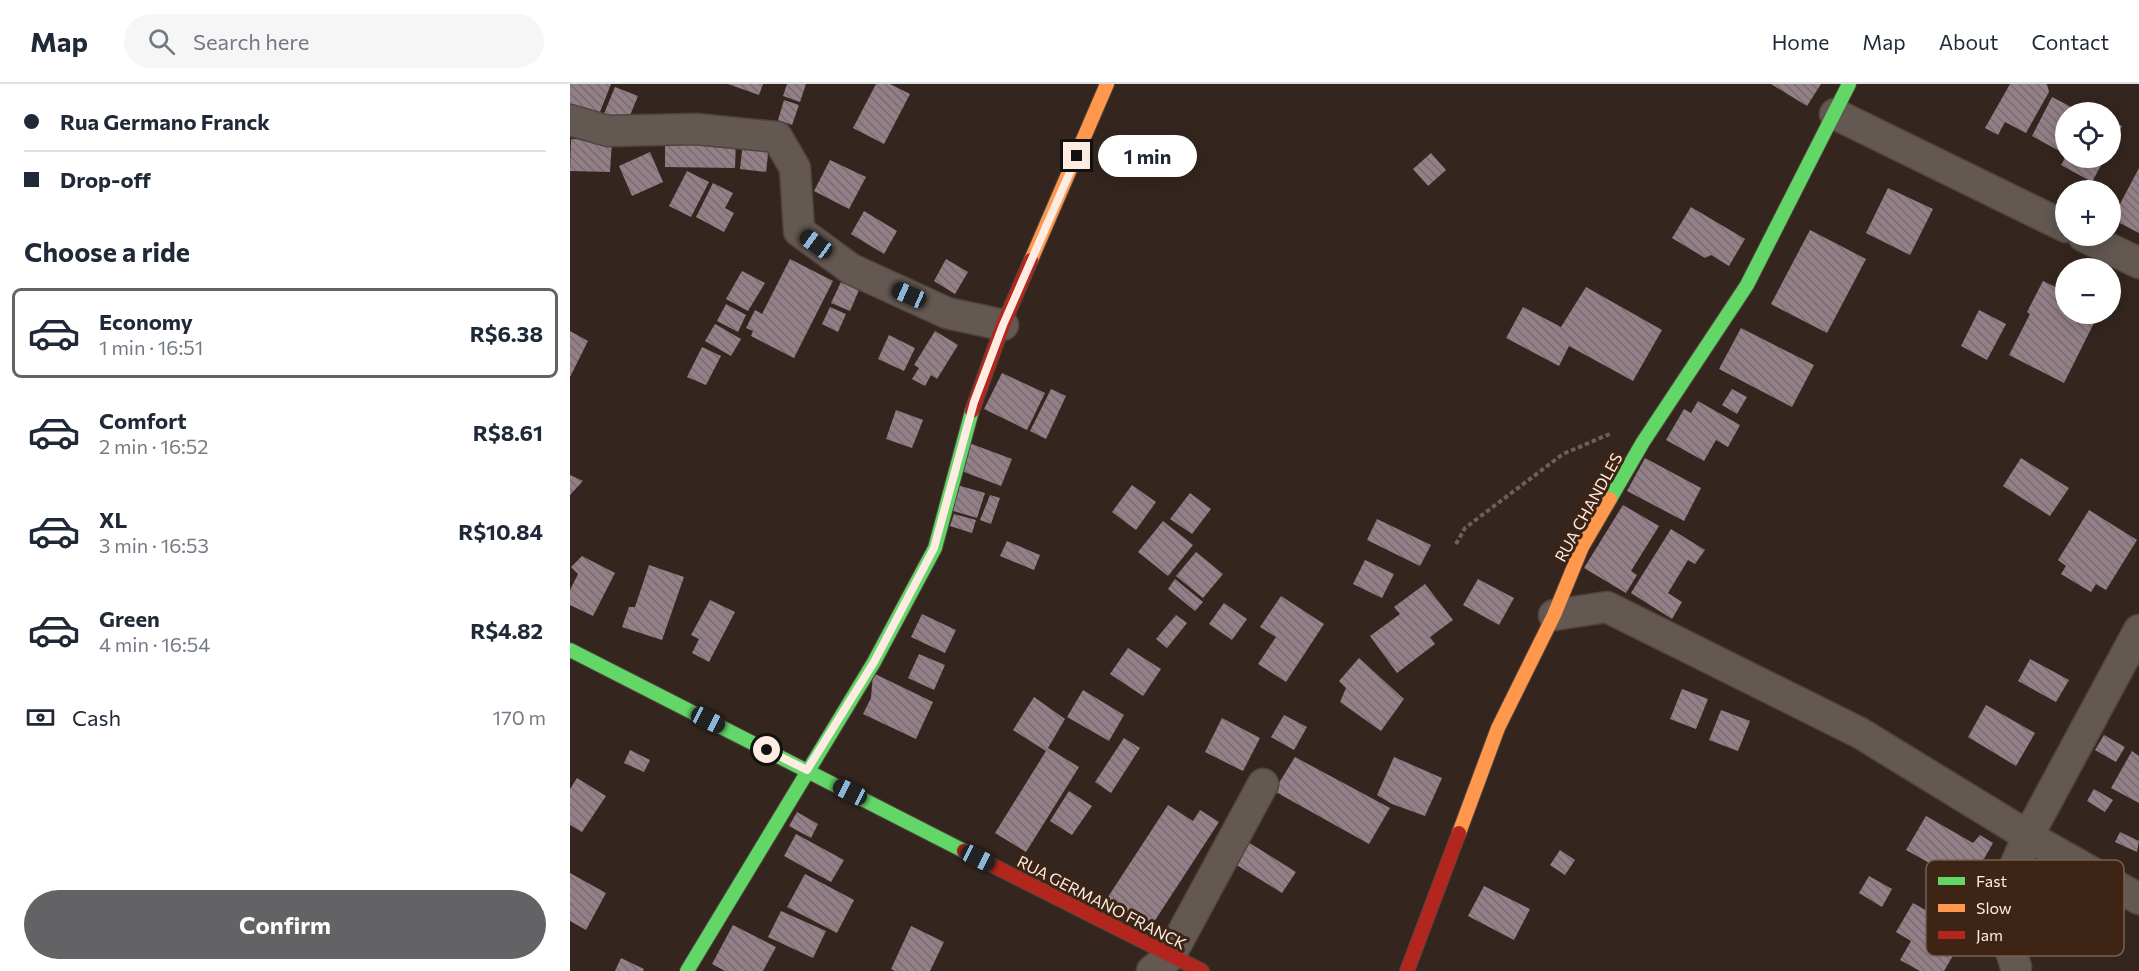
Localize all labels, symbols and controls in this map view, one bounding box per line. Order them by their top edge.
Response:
search box [124,14,544,68]
text: Map [30,24,88,58]
icon: search [145,25,178,58]
text: Search here [193,28,309,55]
text: Home [1772,29,1829,54]
text: Map [1862,29,1906,54]
text: About [1939,29,1998,54]
text: Contact [2031,29,2109,54]
map controls [2055,102,2121,324]
button: locate [2055,102,2121,168]
text: Rua Germano Franck [60,108,270,135]
callout: 1 min [1098,135,1197,177]
route end [1063,142,1090,169]
text: 1 min [1124,144,1171,168]
text: Drop-off [60,166,151,193]
button: + [2055,180,2121,246]
car [796,226,836,262]
text: Choose a ride [24,235,190,268]
button: − [2055,258,2121,324]
car [889,279,929,311]
icon: car [27,306,81,360]
text: Economy [99,308,193,335]
text: R$6.38 [470,320,543,347]
text: 1 min · 16:51 [99,335,203,359]
icon: car [27,405,81,459]
text: Comfort [99,407,187,434]
text: R$8.61 [473,419,543,446]
text: 2 min · 16:52 [99,434,208,458]
street label: RUA CHANDLES [1550,449,1626,565]
icon: car [27,504,81,558]
text: XL [99,506,127,533]
text: R$10.84 [458,518,543,545]
text: 3 min · 16:53 [99,533,209,557]
icon: car [27,603,81,657]
text: Green [99,605,160,632]
text: R$4.82 [470,617,543,644]
text: 4 min · 16:54 [99,632,210,656]
icon: cash [24,701,57,734]
text: Cash [72,704,121,731]
car [688,704,728,736]
text: 170 m [493,705,546,729]
route start [753,736,780,763]
car [830,776,870,808]
car [958,842,998,874]
street label: RUA GERMANO FRANCK [1014,851,1190,953]
legend [1926,860,2124,956]
text: Fast [1976,871,2007,890]
button: Confirm [24,890,546,959]
text: Slow [1976,898,2012,917]
text: Jam [1976,925,2003,944]

